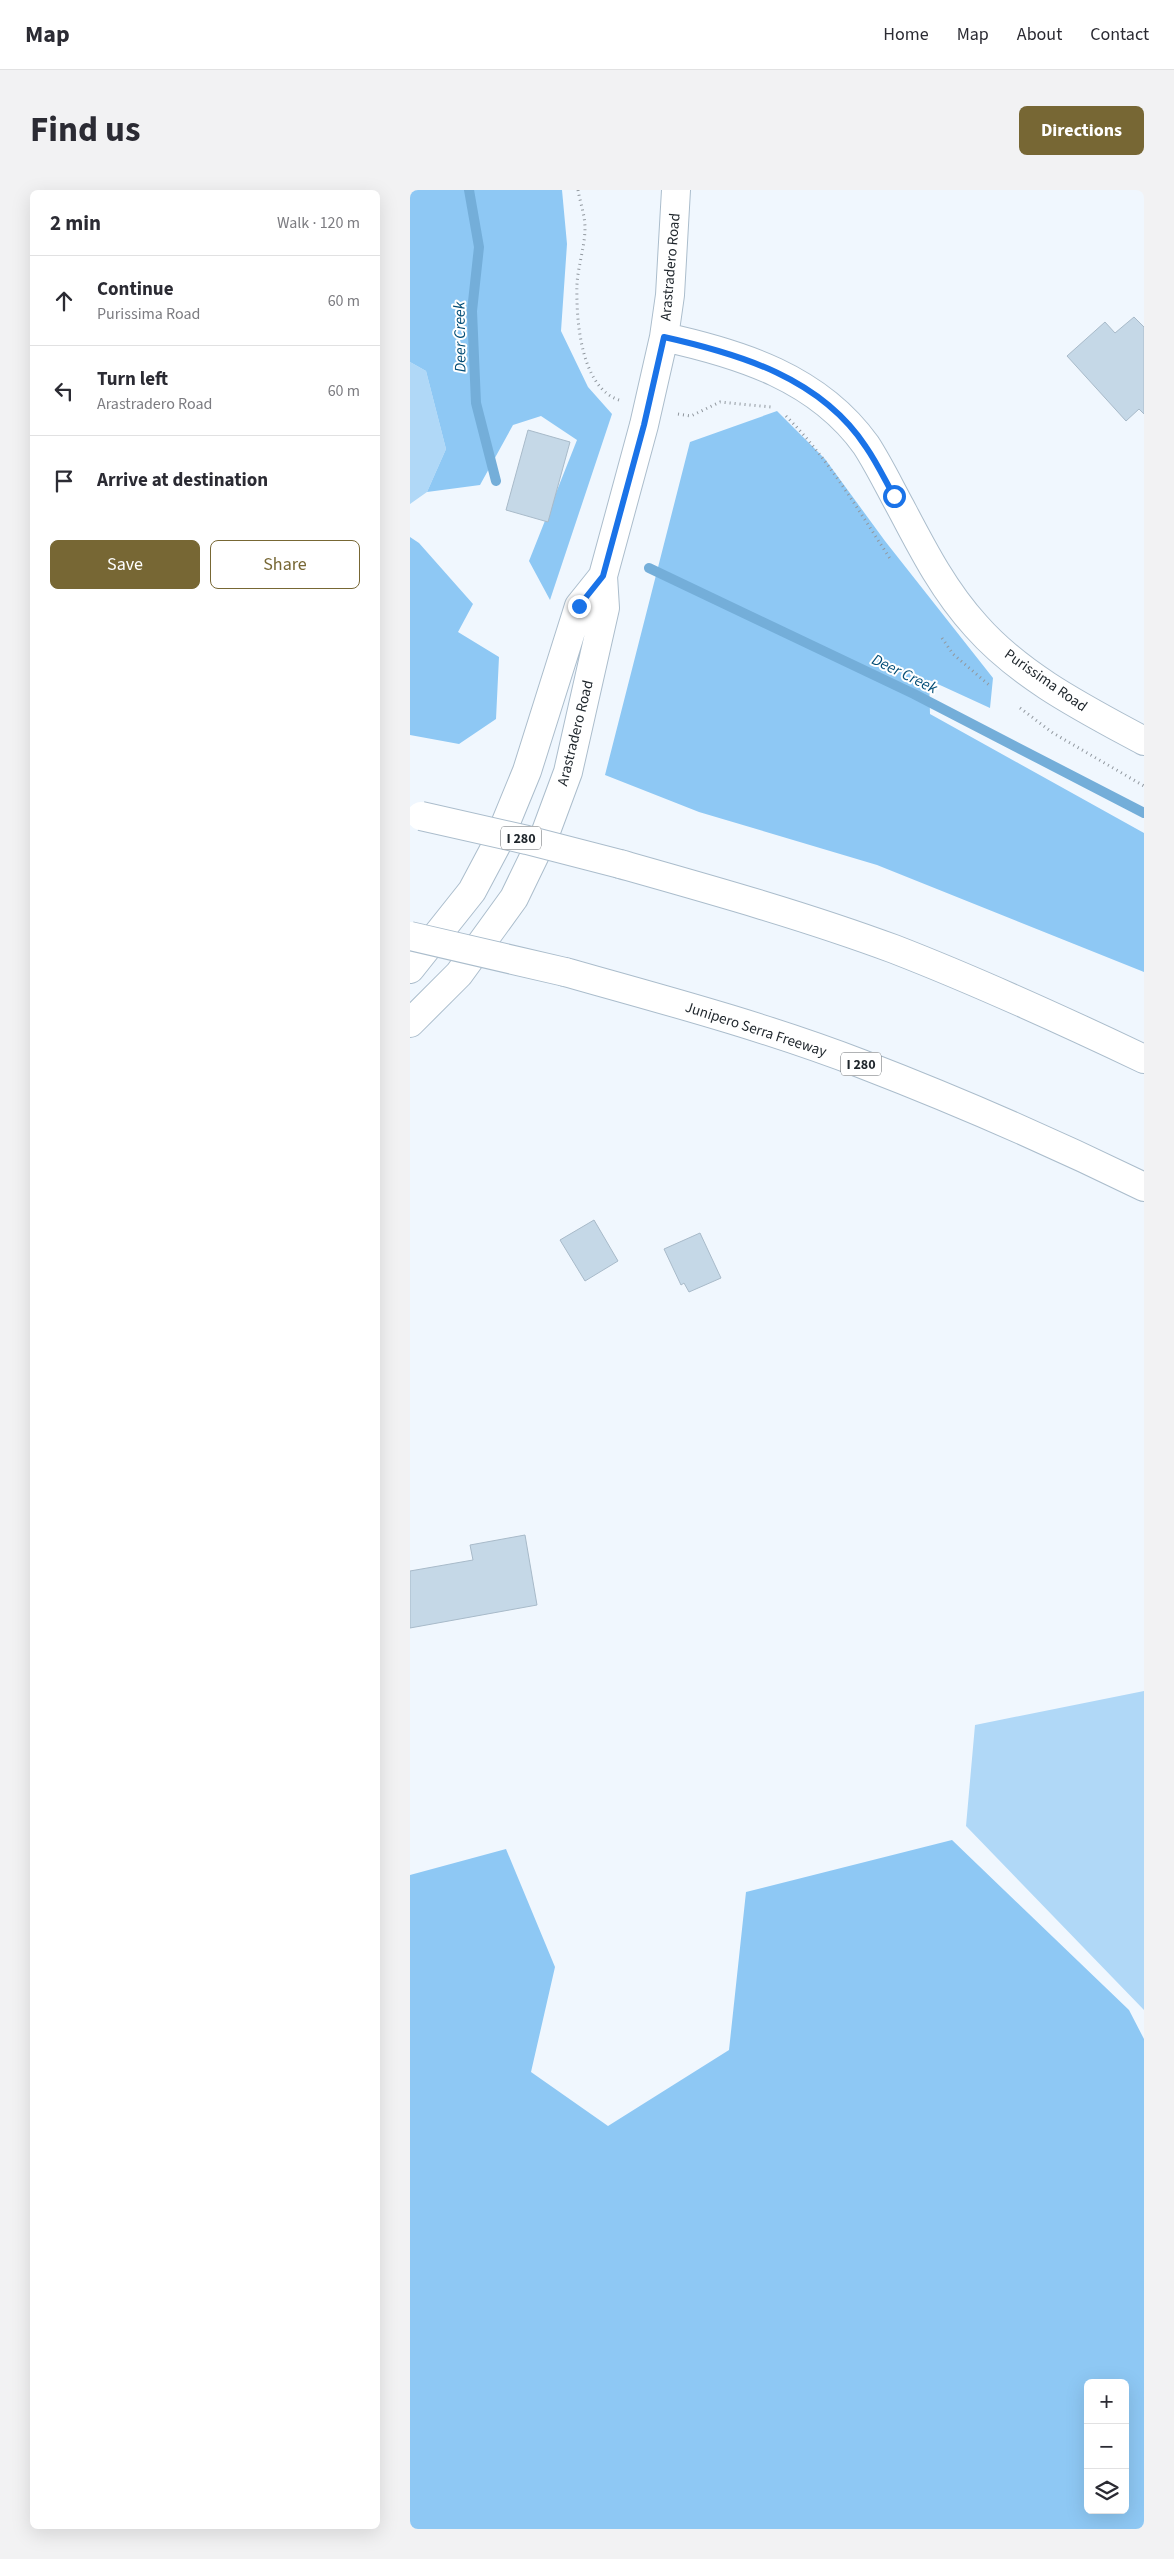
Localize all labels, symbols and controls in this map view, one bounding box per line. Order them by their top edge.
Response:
text: Map [25,17,70,52]
text: Home [883,22,929,47]
text: Map [957,22,989,47]
text: About [1017,22,1062,47]
text: Contact [1090,22,1149,47]
text: Find us [30,105,140,155]
button: Directions [1019,106,1144,155]
text: 2 min [50,208,101,238]
text: Walk · 120 m [277,212,360,234]
street label: Arastradero Road [655,212,686,322]
text: Continue [97,276,174,303]
icon: ahead [50,287,78,315]
text: 60 m [328,290,360,312]
water label: Deer Creek [448,301,472,372]
text: Purissima Road [97,303,200,325]
text: Turn left [97,366,168,393]
icon: left [50,377,78,405]
text: 60 m [328,380,360,402]
text: Arastradero Road [97,393,212,415]
icon: arrive [50,467,78,495]
text: Arrive at destination [97,467,268,494]
route start [883,485,906,508]
button: Save [50,540,200,589]
button: Share [210,540,360,589]
route end [568,595,591,618]
street label: Purissima Road [1000,644,1091,717]
water label: Deer Creek [868,649,941,699]
street label: Arastradero Road [552,678,599,788]
road number: I 280 [501,826,541,850]
street label: Junipero Serra Freeway [682,997,829,1062]
road number: I 280 [841,1052,881,1076]
map controls [1084,2379,1129,2514]
button: + [1084,2379,1129,2424]
button: − [1084,2424,1129,2469]
button: layers [1084,2469,1129,2514]

